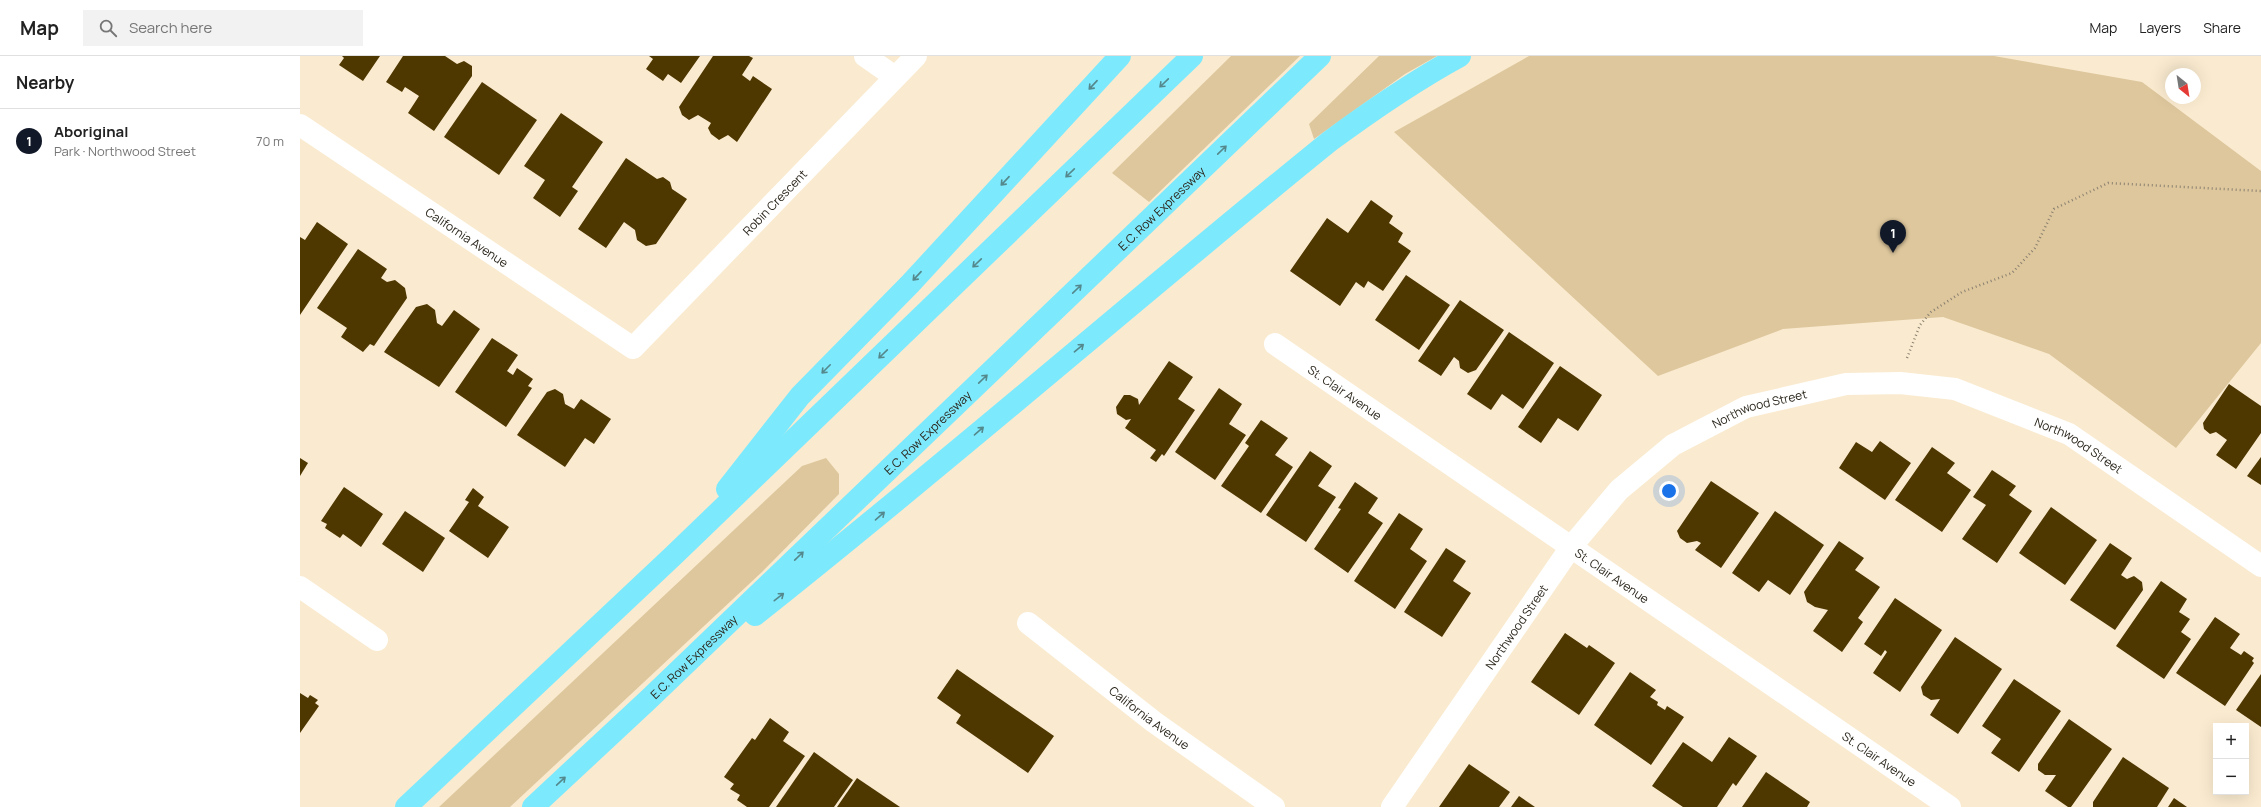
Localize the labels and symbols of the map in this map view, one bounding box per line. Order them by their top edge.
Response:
north arrow [2165,68,2201,104]
one-way arrow [1159,78,1169,88]
one-way arrow [1089,80,1098,90]
one-way arrow [1217,145,1227,155]
street label: E.C. Row Expressway [1114,162,1209,254]
street label: Robin Crescent [739,165,810,239]
one-way arrow [1065,168,1075,178]
one-way arrow [1001,175,1010,186]
street label: California Avenue [422,203,512,271]
pin: 1 [1880,220,1906,253]
one-way arrow [972,259,982,268]
one-way arrow [913,271,922,281]
one-way arrow [1072,284,1082,294]
one-way arrow [1073,343,1084,352]
one-way arrow [878,349,888,358]
street label: St. Clair Avenue [1305,361,1386,424]
one-way arrow [821,364,831,374]
one-way arrow [978,375,988,384]
street label: Northwood Street [1709,385,1809,432]
street label: E.C. Row Expressway [880,386,975,478]
street label: Northwood Street [2032,413,2126,477]
one-way arrow [974,426,984,436]
your location [1659,481,1679,501]
one-way arrow [875,511,886,520]
street label: St. Clair Avenue [1572,544,1653,607]
one-way arrow [794,551,804,561]
street label: Northwood Street [1481,581,1552,672]
one-way arrow [773,592,784,601]
street label: E.C. Row Expressway [646,610,741,702]
street label: California Avenue [1106,682,1193,753]
street label: St. Clair Avenue [1839,727,1920,790]
one-way arrow [556,776,567,785]

